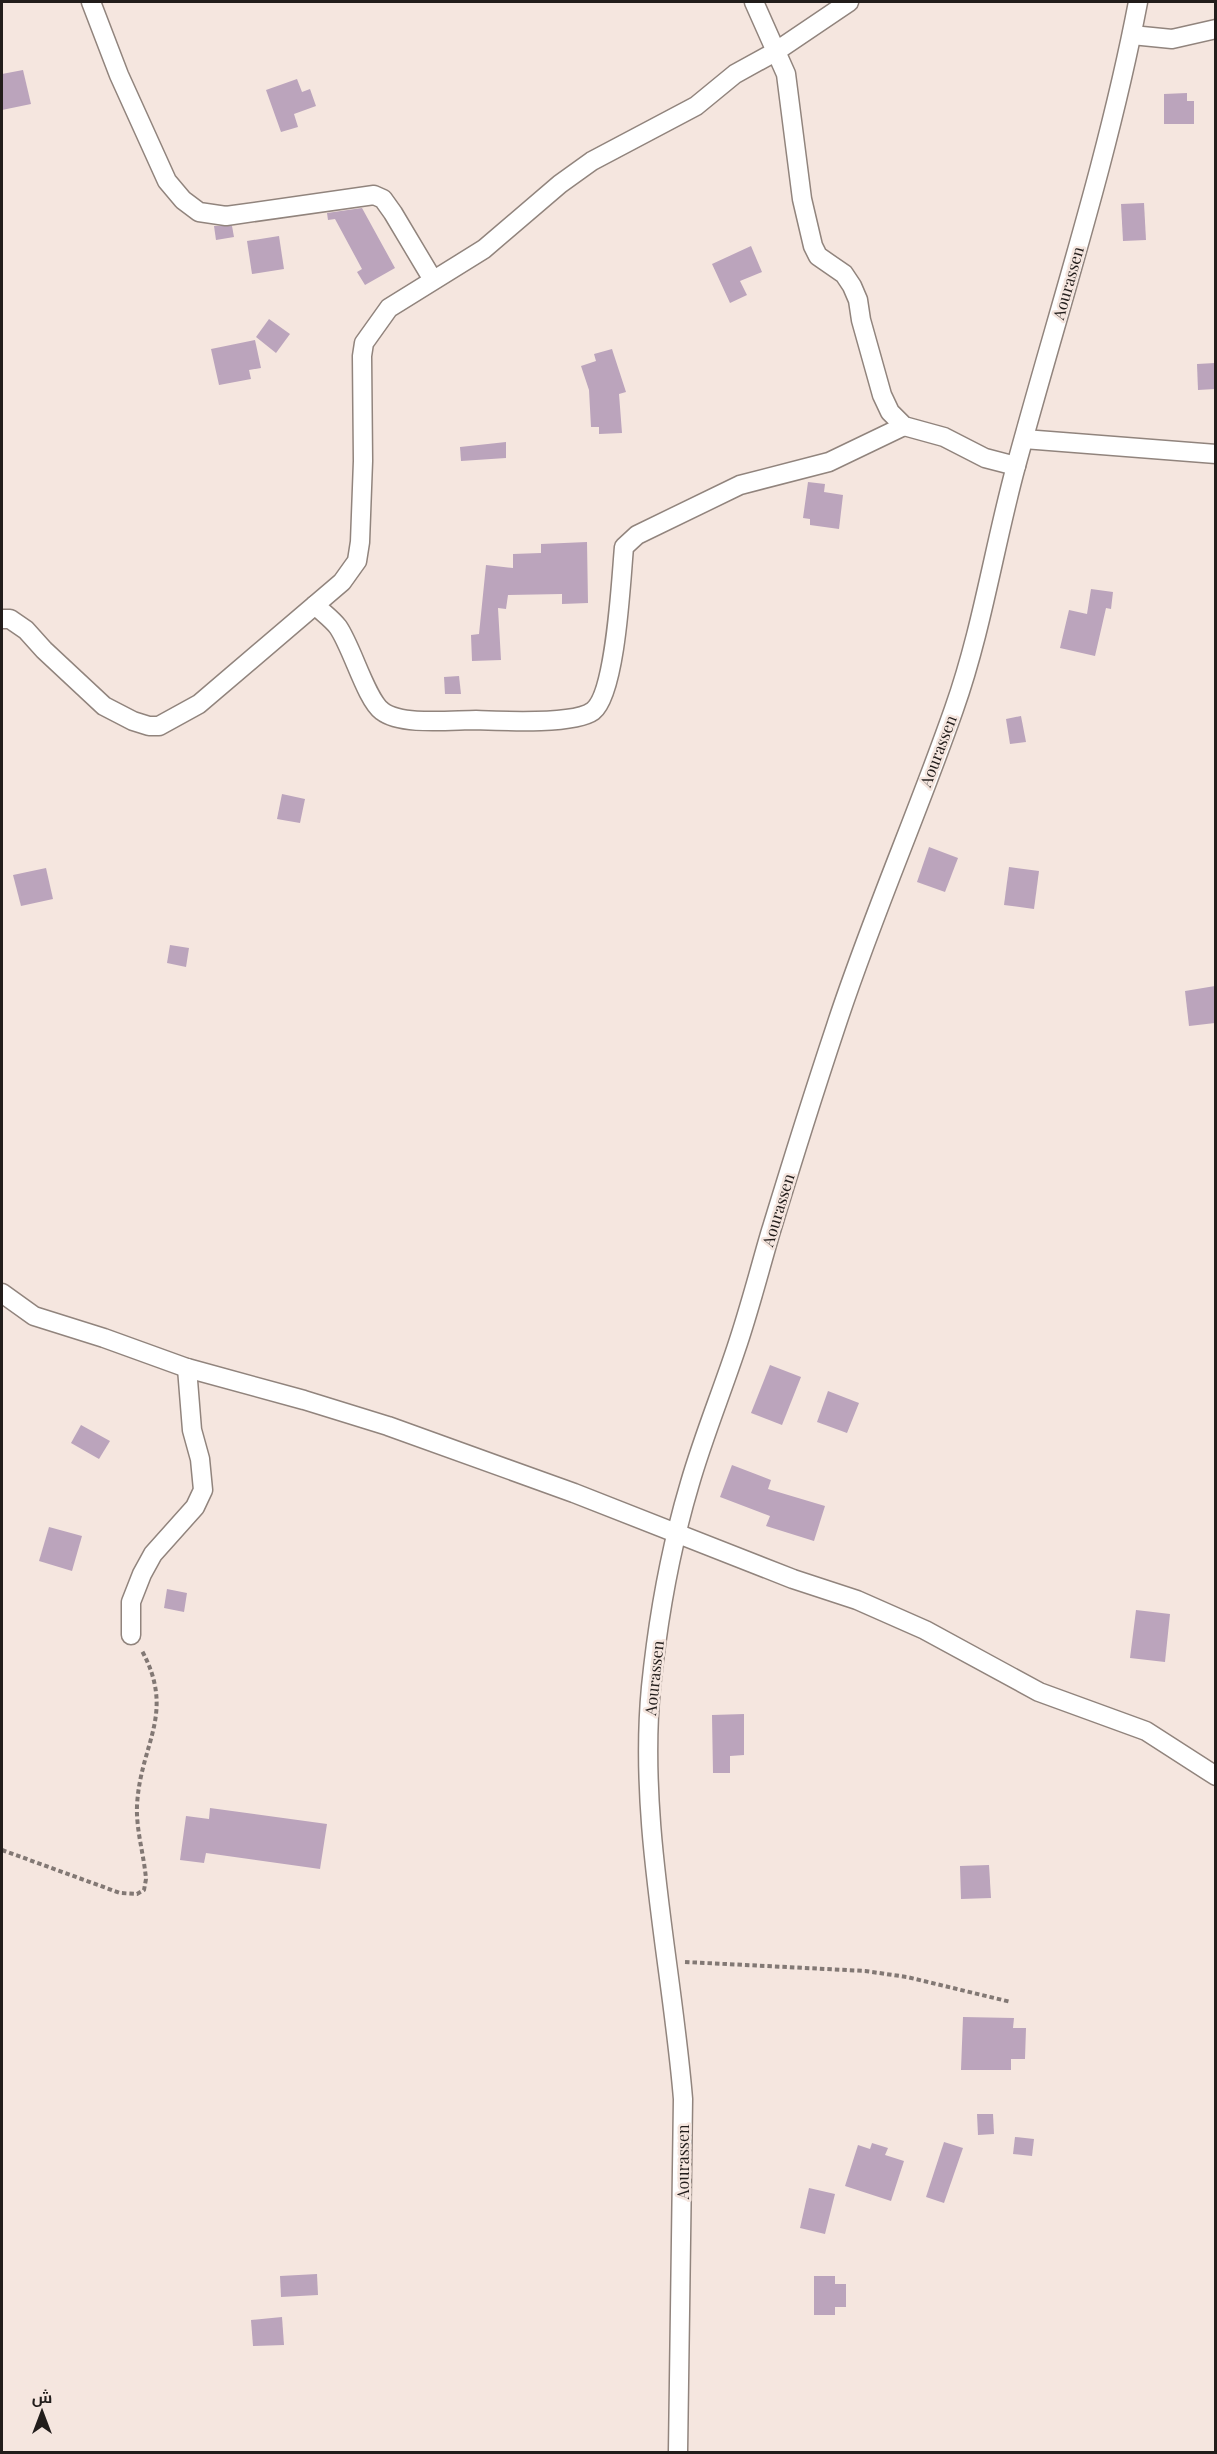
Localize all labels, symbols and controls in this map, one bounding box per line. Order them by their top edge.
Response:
street label: Aourassen [1047,243,1088,323]
street label: Aourassen [914,712,961,791]
street label: Aourassen [756,1170,799,1250]
street label: Aourassen [639,1639,668,1717]
street label: Aourassen [672,2124,693,2201]
north arrow [12,2382,72,2442]
text: ش [32,2386,52,2407]

